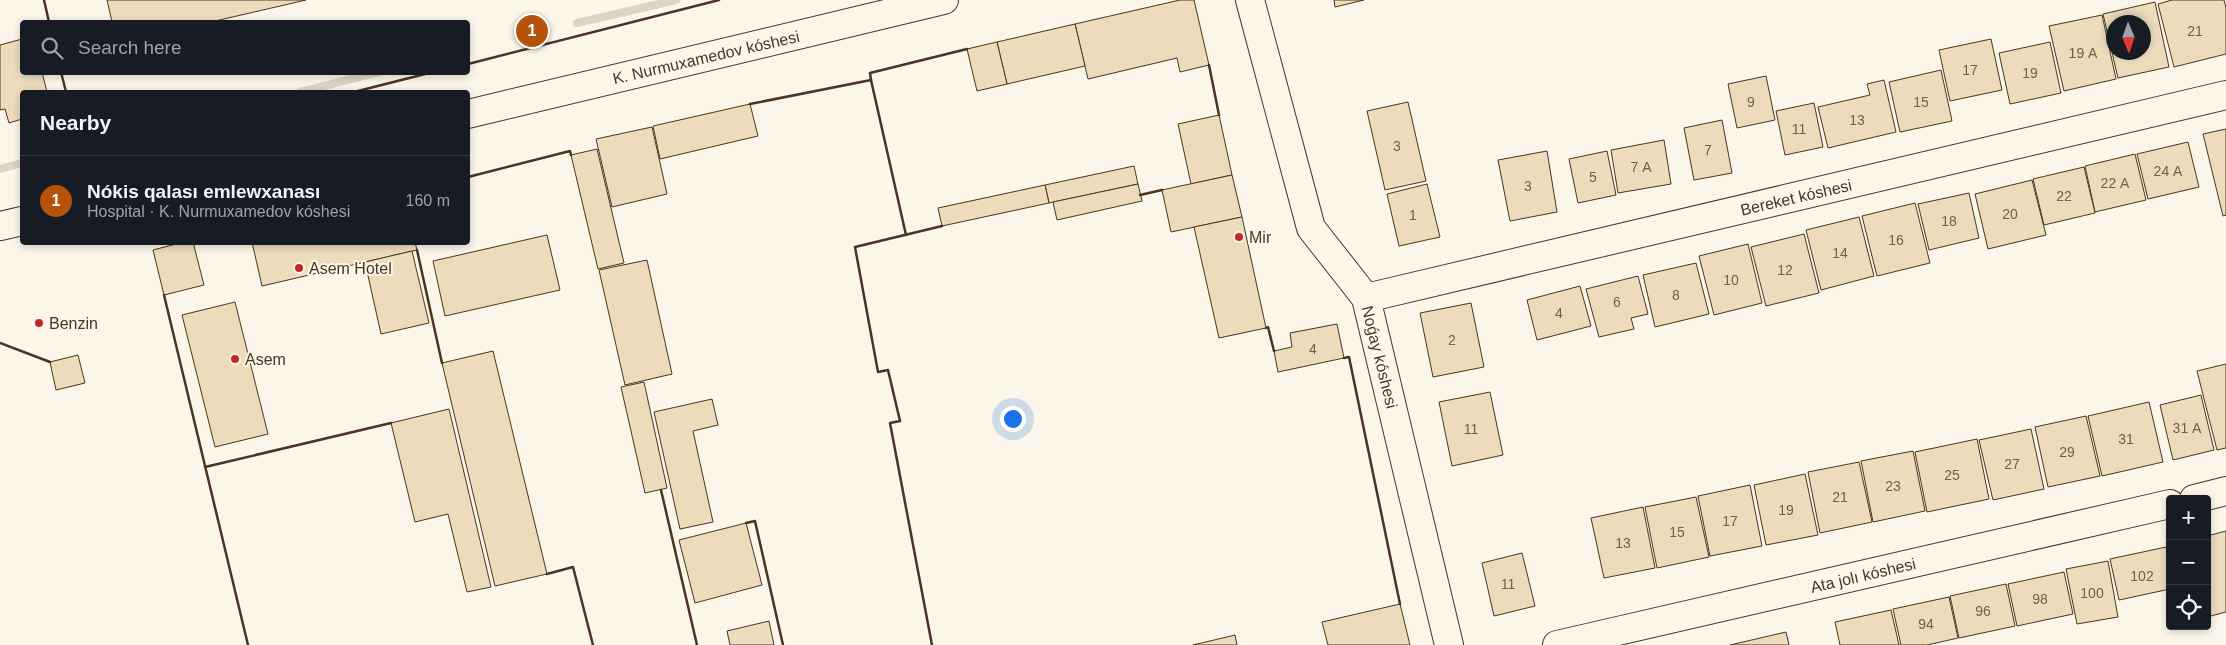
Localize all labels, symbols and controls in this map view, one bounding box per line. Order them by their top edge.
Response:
pin: 1 [516,12,548,50]
north arrow [2106,15,2151,60]
search box [20,20,470,75]
house number: 21 [2187,23,2203,39]
street label: K. Nurmuxamedov kóshesi [611,28,801,87]
icon: search [38,34,66,62]
text: Search here [78,37,182,58]
house number: 19 А [2069,45,2098,61]
house number: 17 [1962,62,1978,78]
house number: 19 [2022,65,2038,81]
house number: 9 [1747,94,1755,110]
house number: 15 [1913,94,1929,110]
text: Nearby [40,111,111,134]
house number: 13 [1849,112,1865,128]
house number: 11 [1792,121,1806,137]
house number: 3 [1393,138,1401,154]
house number: 7 [1704,142,1712,158]
house number: 7 А [1630,159,1652,175]
house number: 24 А [2154,163,2183,179]
house number: 5 [1589,169,1597,185]
house number: 22 А [2101,175,2130,191]
street label: Bereket kóshesi [1739,176,1853,219]
house number: 3 [1524,178,1532,194]
text: Nókis qalası emlewxanası [87,181,320,202]
house number: 22 [2056,188,2072,204]
text: 1 [52,192,60,209]
text: 160 m [406,192,450,209]
text: Hospital · K. Nurmuxamedov kóshesi [87,203,350,220]
house number: 20 [2002,206,2018,222]
house number: 1 [1409,207,1417,223]
house number: 18 [1941,213,1957,229]
place label: Mir [1249,229,1272,246]
marker: Mir [1233,231,1245,243]
house number: 16 [1888,232,1904,248]
house number: 14 [1832,245,1848,261]
place label: Asem Hotel [309,260,392,277]
marker: Asem Hotel [293,262,305,274]
house number: 12 [1777,262,1793,278]
house number: 10 [1723,272,1739,288]
house number: 8 [1672,287,1680,303]
house number: 6 [1613,294,1621,310]
street label: Noǵay kóshesi [1359,304,1400,410]
house number: 4 [1555,305,1563,321]
place label: Benzin [49,315,98,332]
marker: Benzin [33,317,45,329]
house number: 2 [1448,332,1456,348]
house number: 4 [1309,341,1317,357]
place label: Asem [245,351,286,368]
marker: Asem [229,353,241,365]
your location [1000,406,1026,432]
house number: 31 А [2173,420,2202,436]
house number: 11 [1464,421,1478,437]
house number: 31 [2118,431,2134,447]
house number: 29 [2059,444,2075,460]
house number: 27 [2004,456,2020,472]
house number: 25 [1944,467,1960,483]
house number: 23 [1885,478,1901,494]
house number: 21 [1832,489,1848,505]
map controls [2166,495,2211,630]
button: + [2166,495,2211,540]
house number: 19 [1778,502,1794,518]
house number: 17 [1722,513,1738,529]
house number: 15 [1669,524,1685,540]
house number: 13 [1615,535,1631,551]
button: − [2166,540,2211,585]
street label: Ata jolı kóshesi [1809,555,1917,596]
house number: 102 [2130,568,2154,584]
house number: 11 [1501,576,1515,592]
house number: 100 [2080,585,2104,601]
button: locate [2166,585,2211,630]
house number: 98 [2032,591,2048,607]
house number: 96 [1975,603,1991,619]
house number: 94 [1918,616,1934,632]

